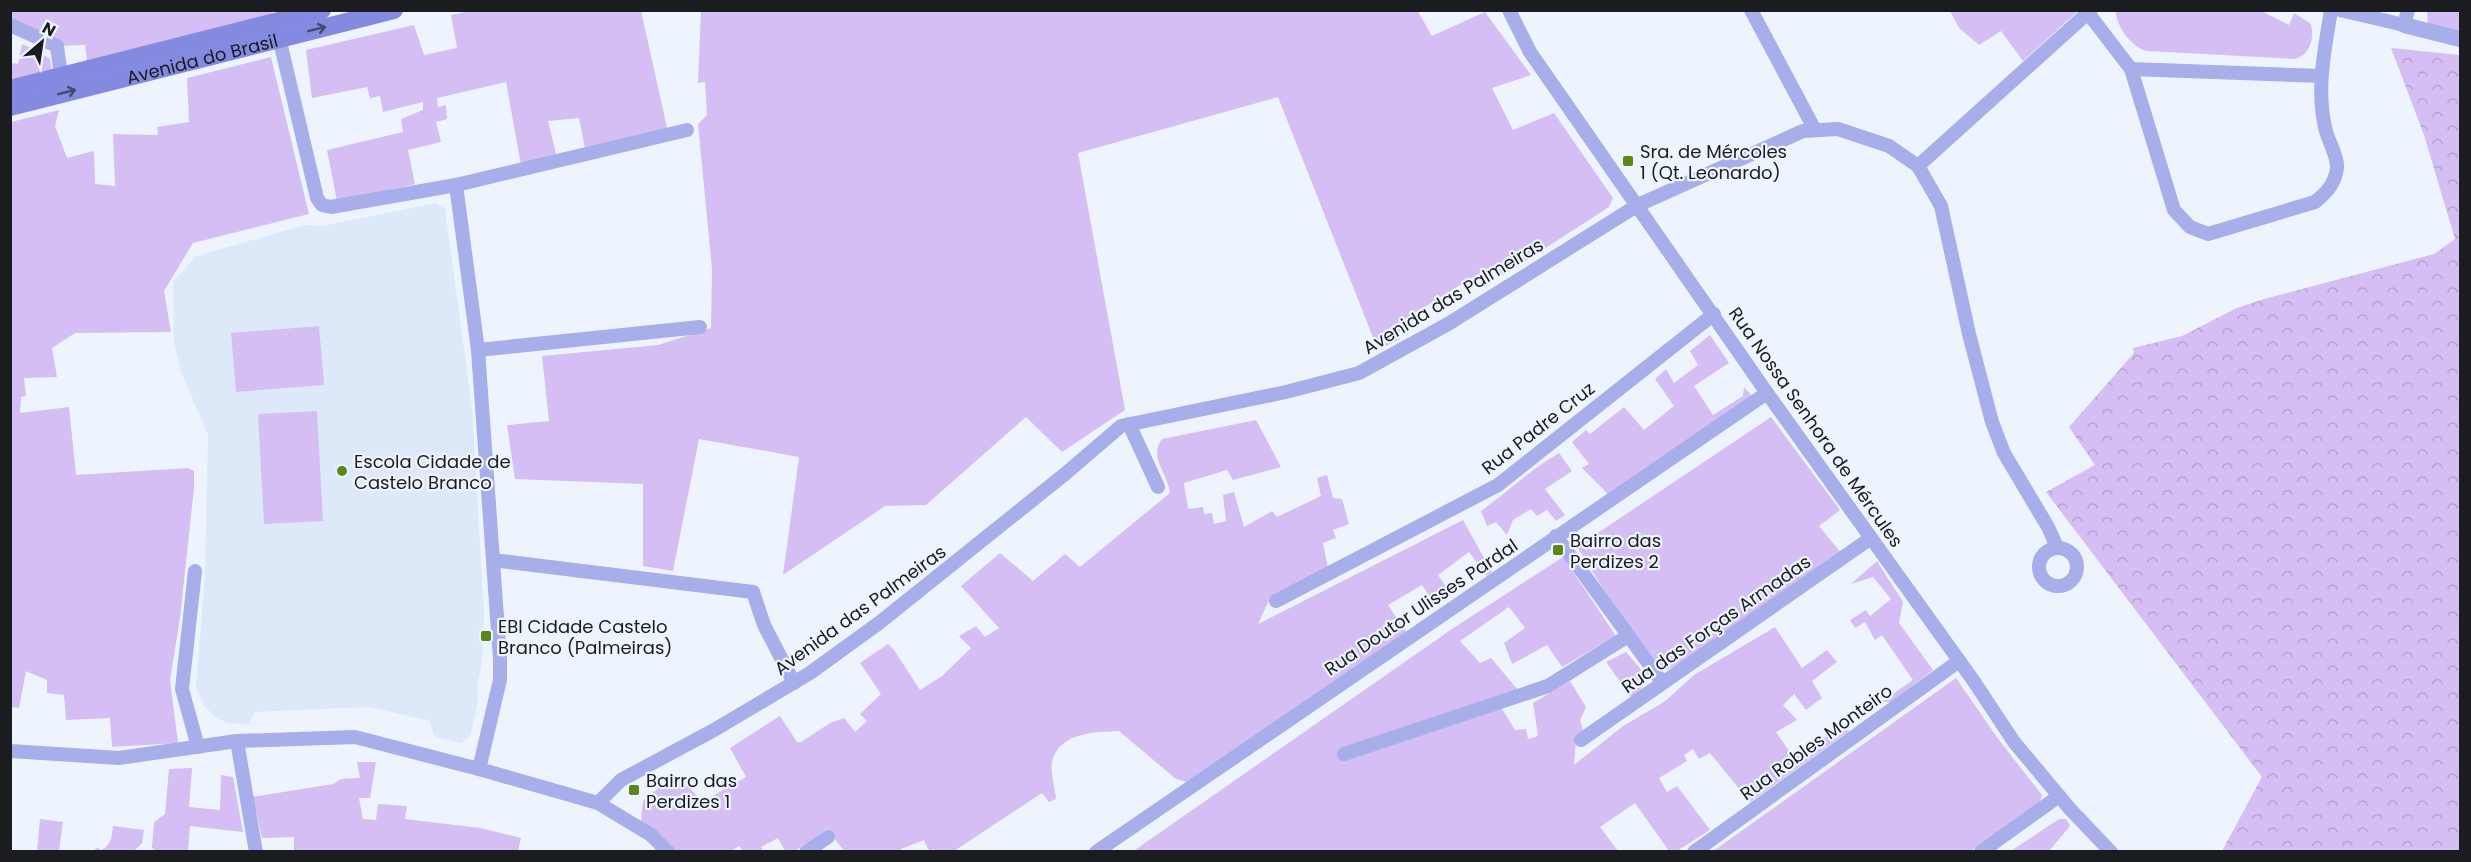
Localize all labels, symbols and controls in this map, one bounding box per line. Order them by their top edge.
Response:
north arrow [12,12,72,72]
text: N [38,16,60,42]
one-way arrow [308,23,327,35]
street label: Avenida do Brasil [124,27,280,90]
one-way arrow [57,86,76,98]
place label: Sra. de Mércoles 1 (Qt. Leonardo) [1640,139,1787,185]
marker: Sra. de Mércoles 1 (Qt. Leonardo) [1621,154,1635,168]
street label: Avenida das Palmeiras [1358,232,1548,360]
street label: Rua Nossa Senhora de Mércules [1723,302,1909,552]
street label: Rua Padre Cruz [1476,376,1600,480]
place label: Escola Cidade de Castelo Branco [354,449,511,495]
marker: Escola Cidade de Castelo Branco [335,464,349,478]
place label: Bairro das Perdizes 2 [1570,528,1661,574]
street label: Rua Doutor Ulisses Pardal [1319,533,1523,681]
street label: Avenida das Palmeiras [769,539,951,681]
marker: Bairro das Perdizes 2 [1551,543,1565,557]
street label: Rua das Forças Armadas [1616,549,1816,699]
place label: EBI Cidade Castelo Branco (Palmeiras) [498,614,672,660]
marker: EBI Cidade Castelo Branco (Palmeiras) [479,629,493,643]
street label: Rua Robles Monteiro [1735,678,1897,806]
place label: Bairro das Perdizes 1 [646,768,737,814]
marker: Bairro das Perdizes 1 [627,783,641,797]

